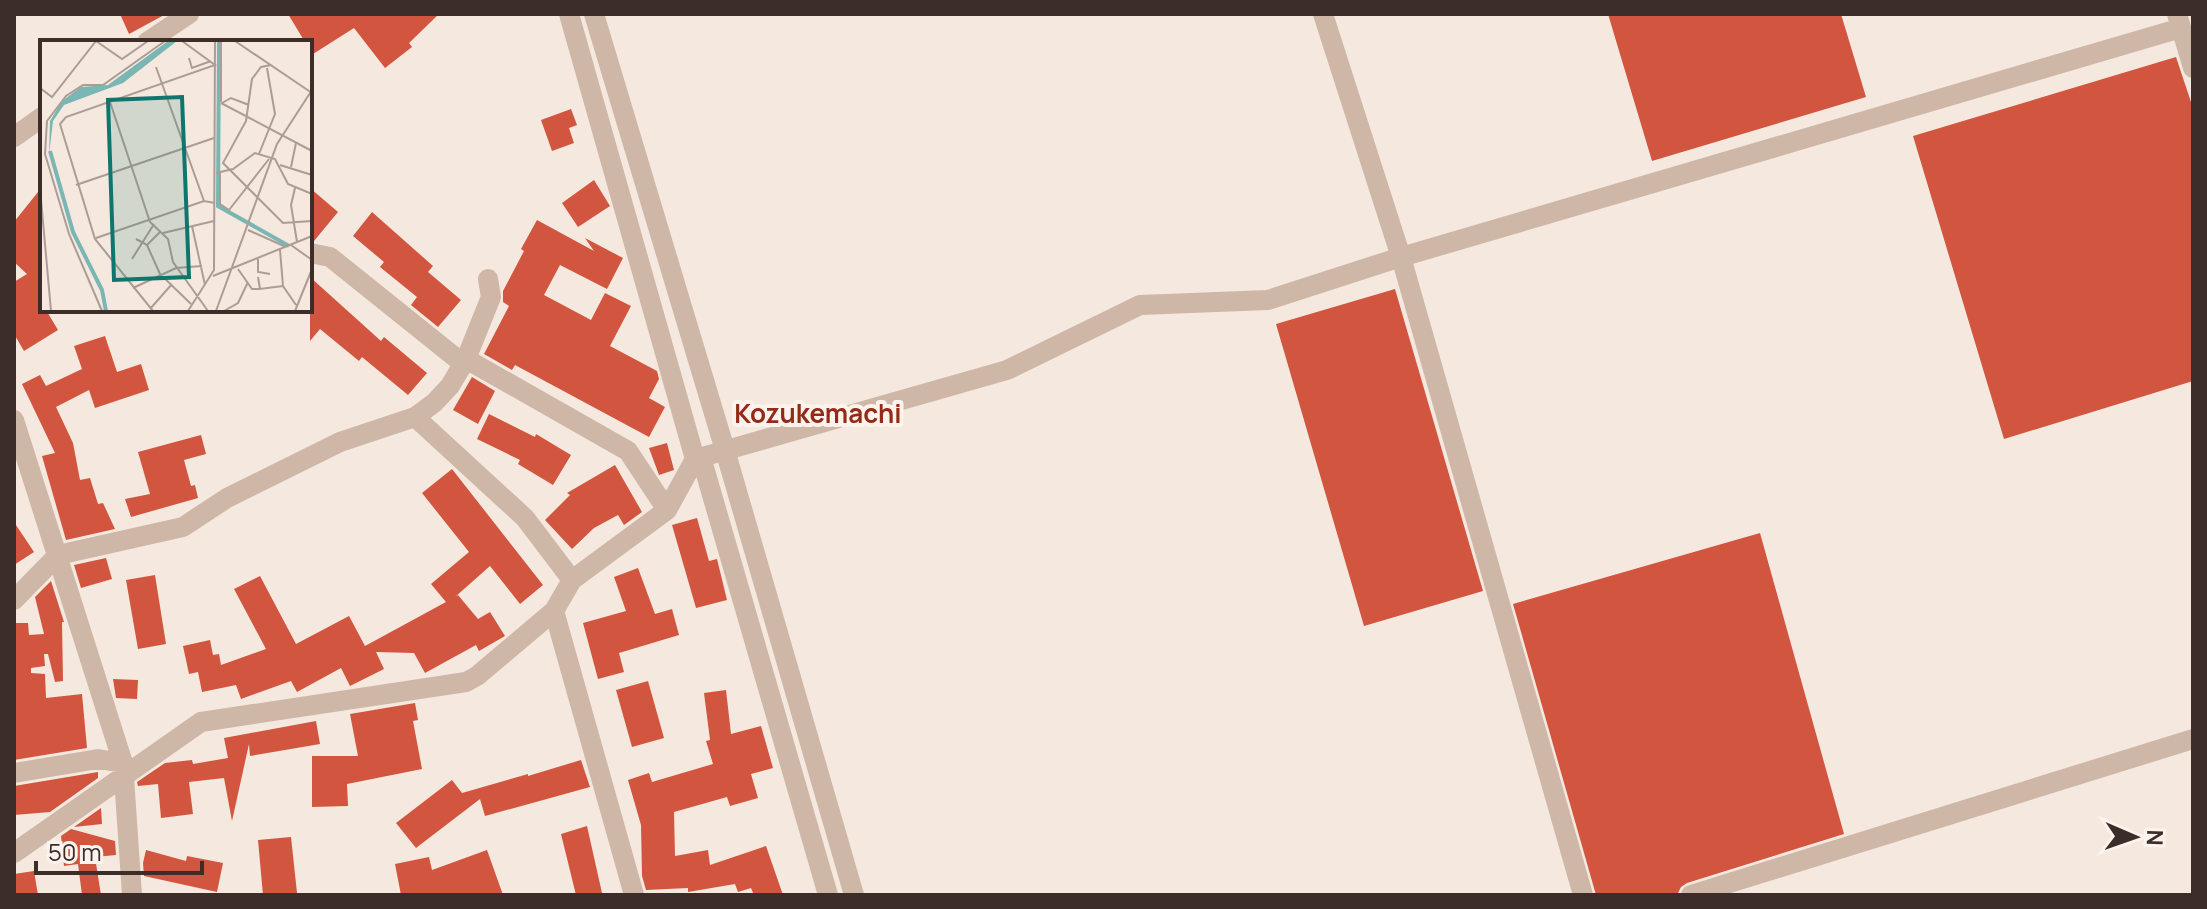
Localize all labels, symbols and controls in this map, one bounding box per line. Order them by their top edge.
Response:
inset map [40,40,312,312]
district label: Kozukemachi [734,395,902,431]
north arrow [2095,797,2175,877]
scale bar [36,825,202,875]
text: N [2140,829,2170,846]
text: 50 m [48,835,102,868]

